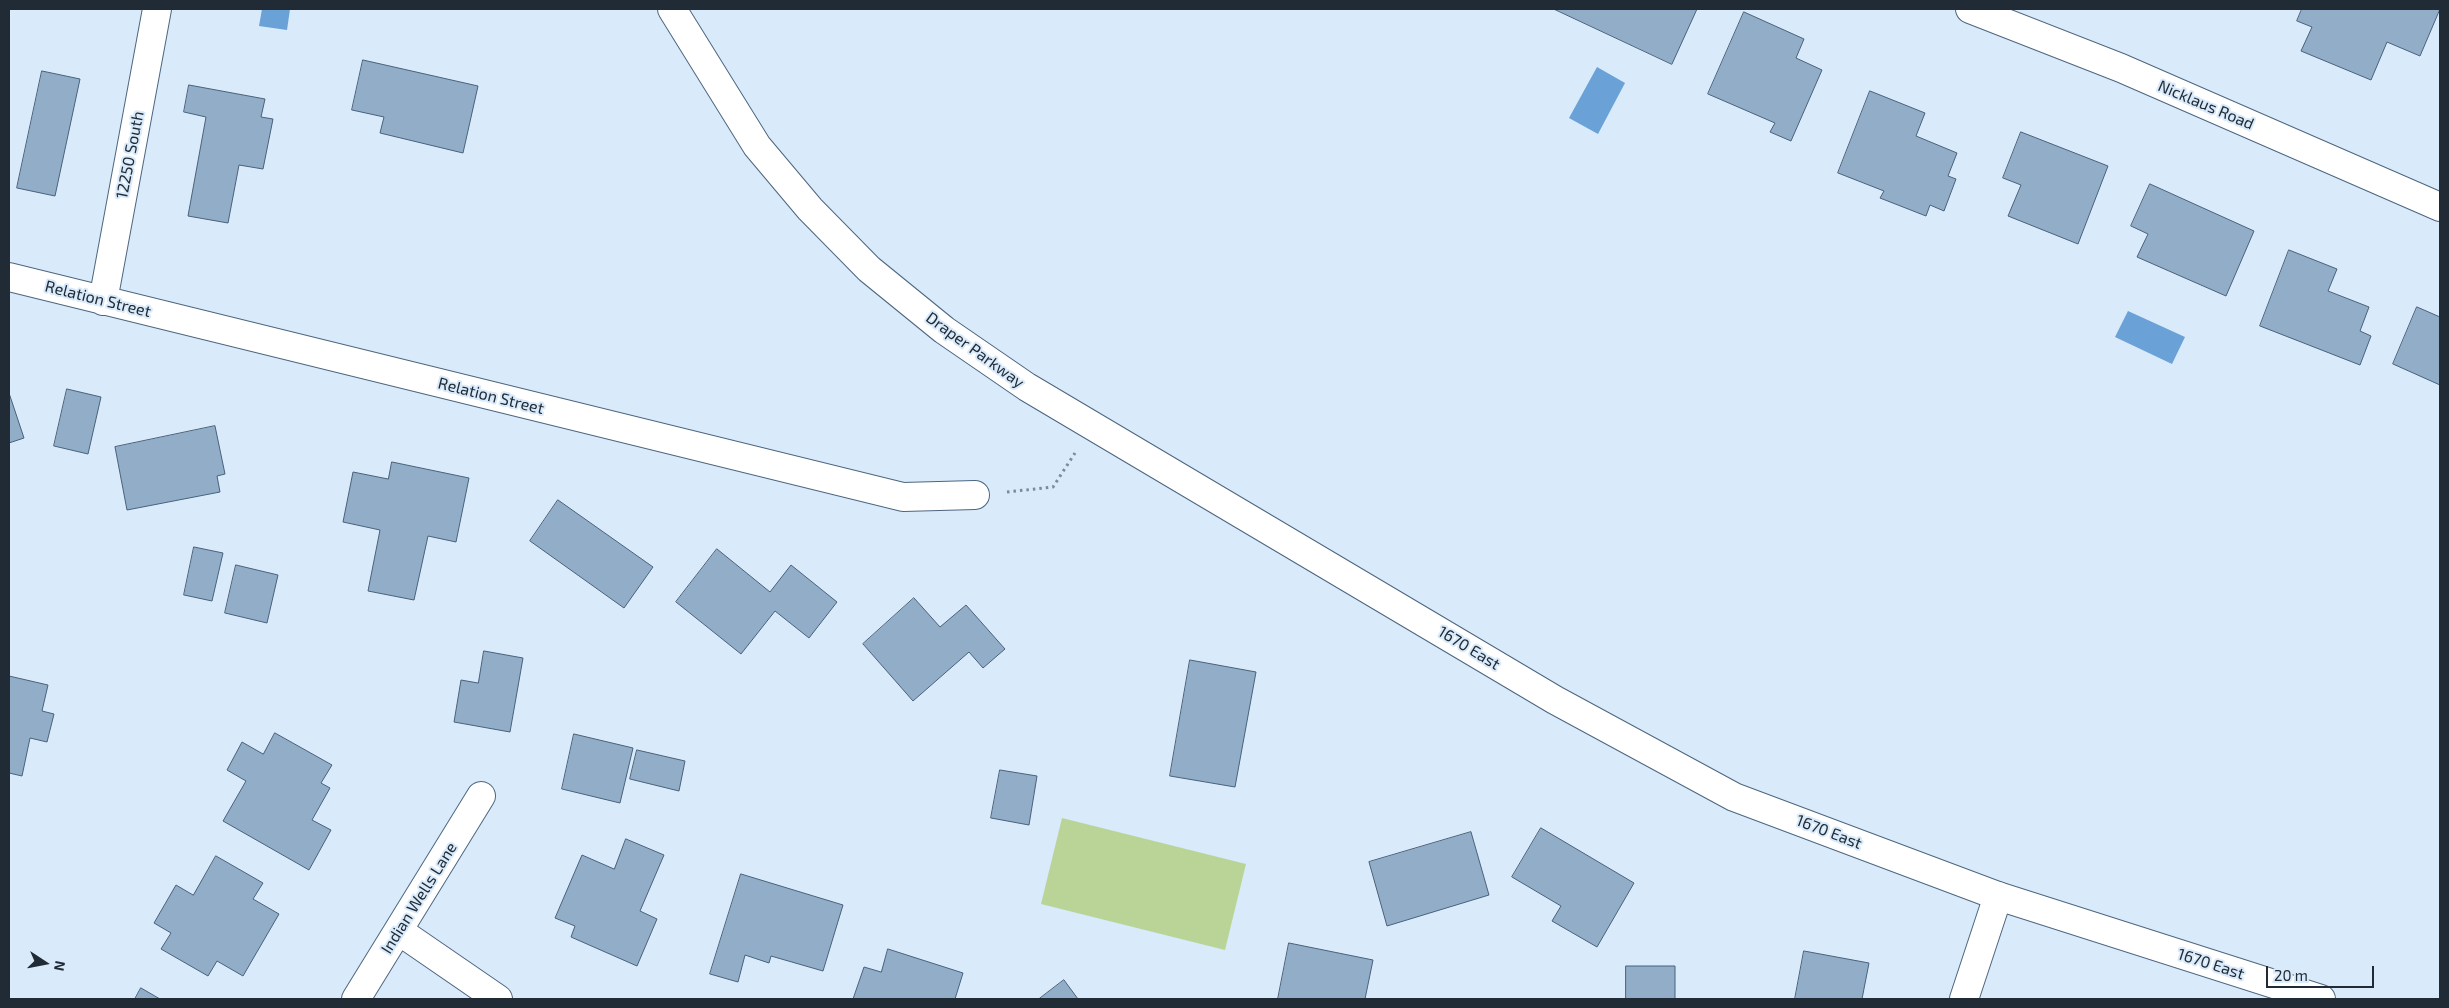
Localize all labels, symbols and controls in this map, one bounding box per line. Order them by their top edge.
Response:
street label: Nicklaus Road [2155,76,2257,134]
street label: 12250 South [112,110,148,200]
street label: Relation Street [43,277,153,321]
street label: Draper Parkway [922,308,1028,392]
street label: Relation Street [436,374,546,418]
street label: 1670 East [1435,622,1503,674]
street label: 1670 East [1793,811,1865,853]
street label: Indian Wells Lane [377,839,461,957]
north arrow [20,938,70,988]
street label: 1670 East [2175,944,2247,984]
scale bar [2269,956,2376,988]
text: N [51,959,70,973]
text: 20 m [2274,966,2308,984]

